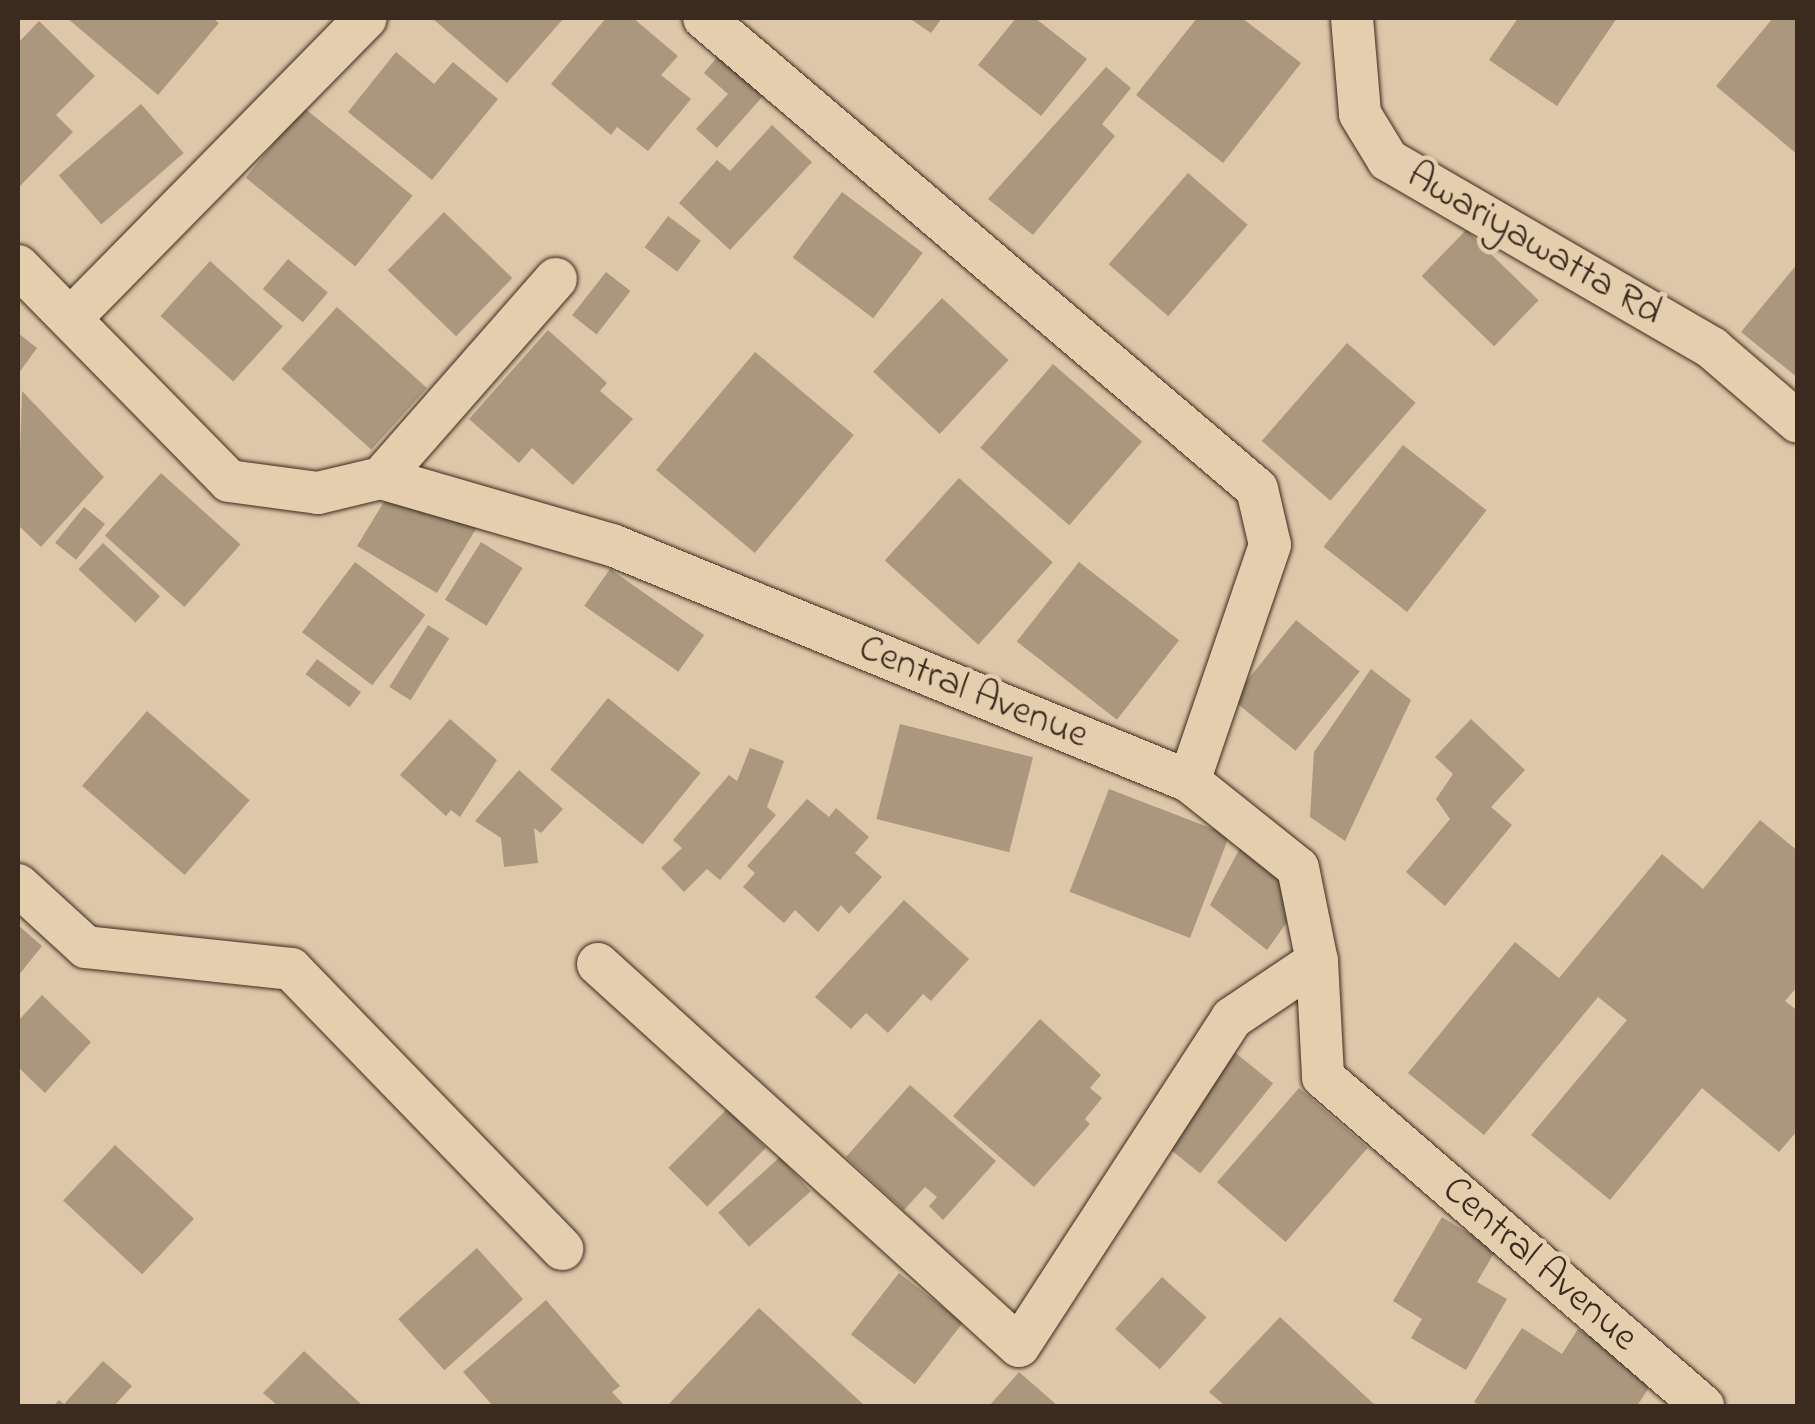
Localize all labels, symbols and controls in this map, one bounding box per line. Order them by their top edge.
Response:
street label: Awariyawatta Rd [1398,153,1670,337]
street label: Central Avenue [851,625,1095,761]
street label: Central Avenue [1431,1167,1647,1363]

